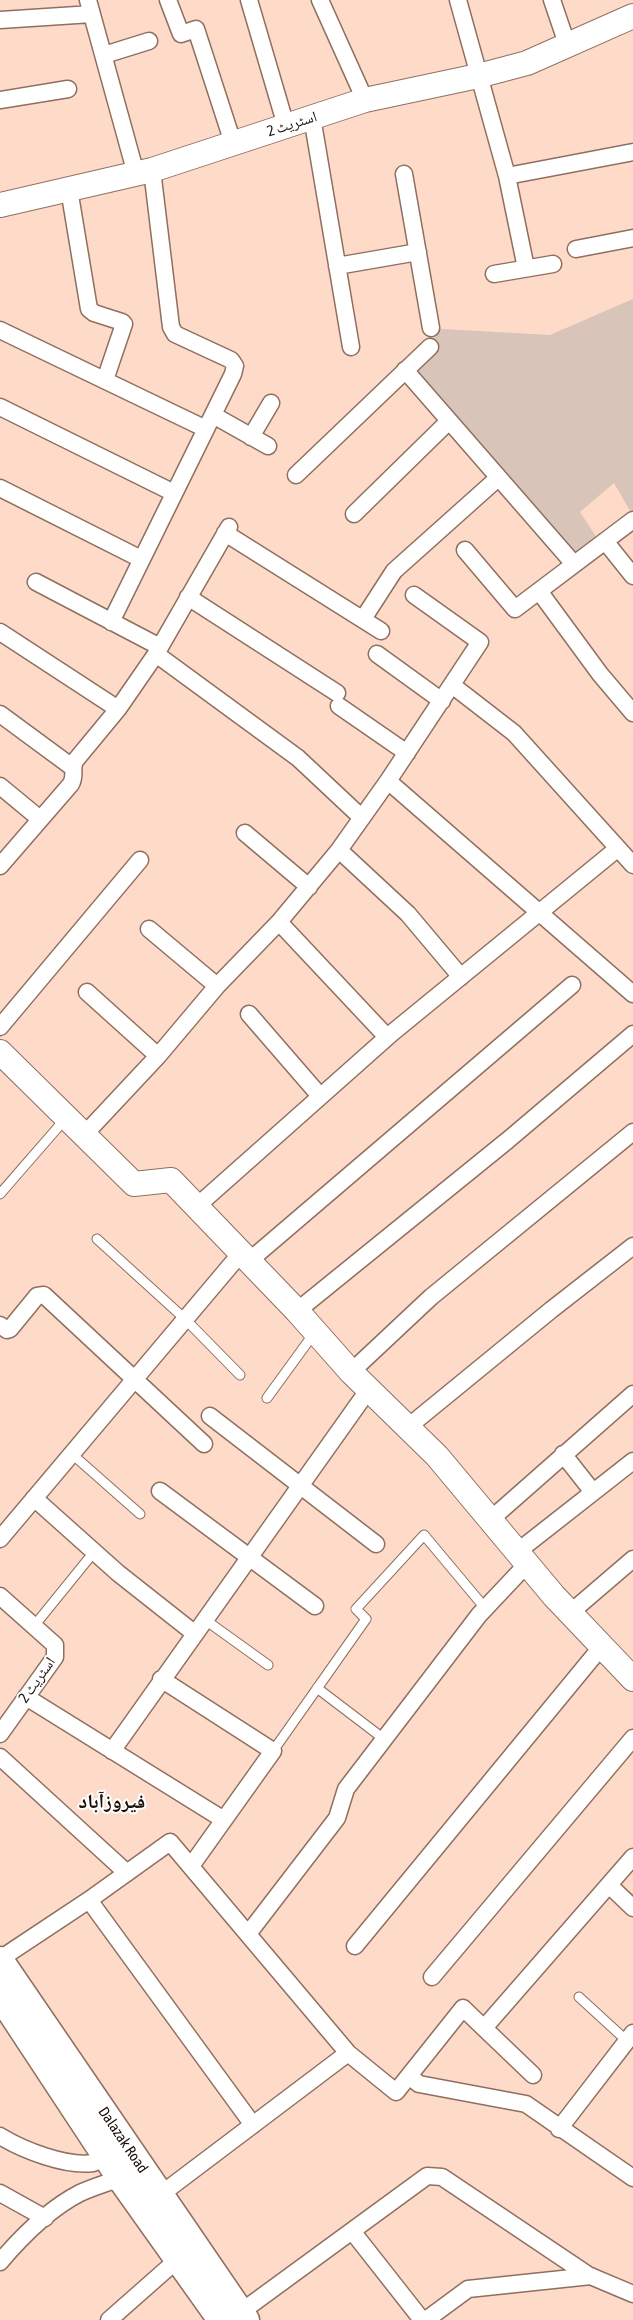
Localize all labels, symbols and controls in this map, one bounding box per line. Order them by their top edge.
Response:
street label: اسٹریٹ 2 [265,107,319,141]
street label: اسٹریٹ 2 [15,1654,59,1706]
district label: فیروزآباد [79,1790,145,1814]
street label: Dalazak Road [94,2103,152,2177]

